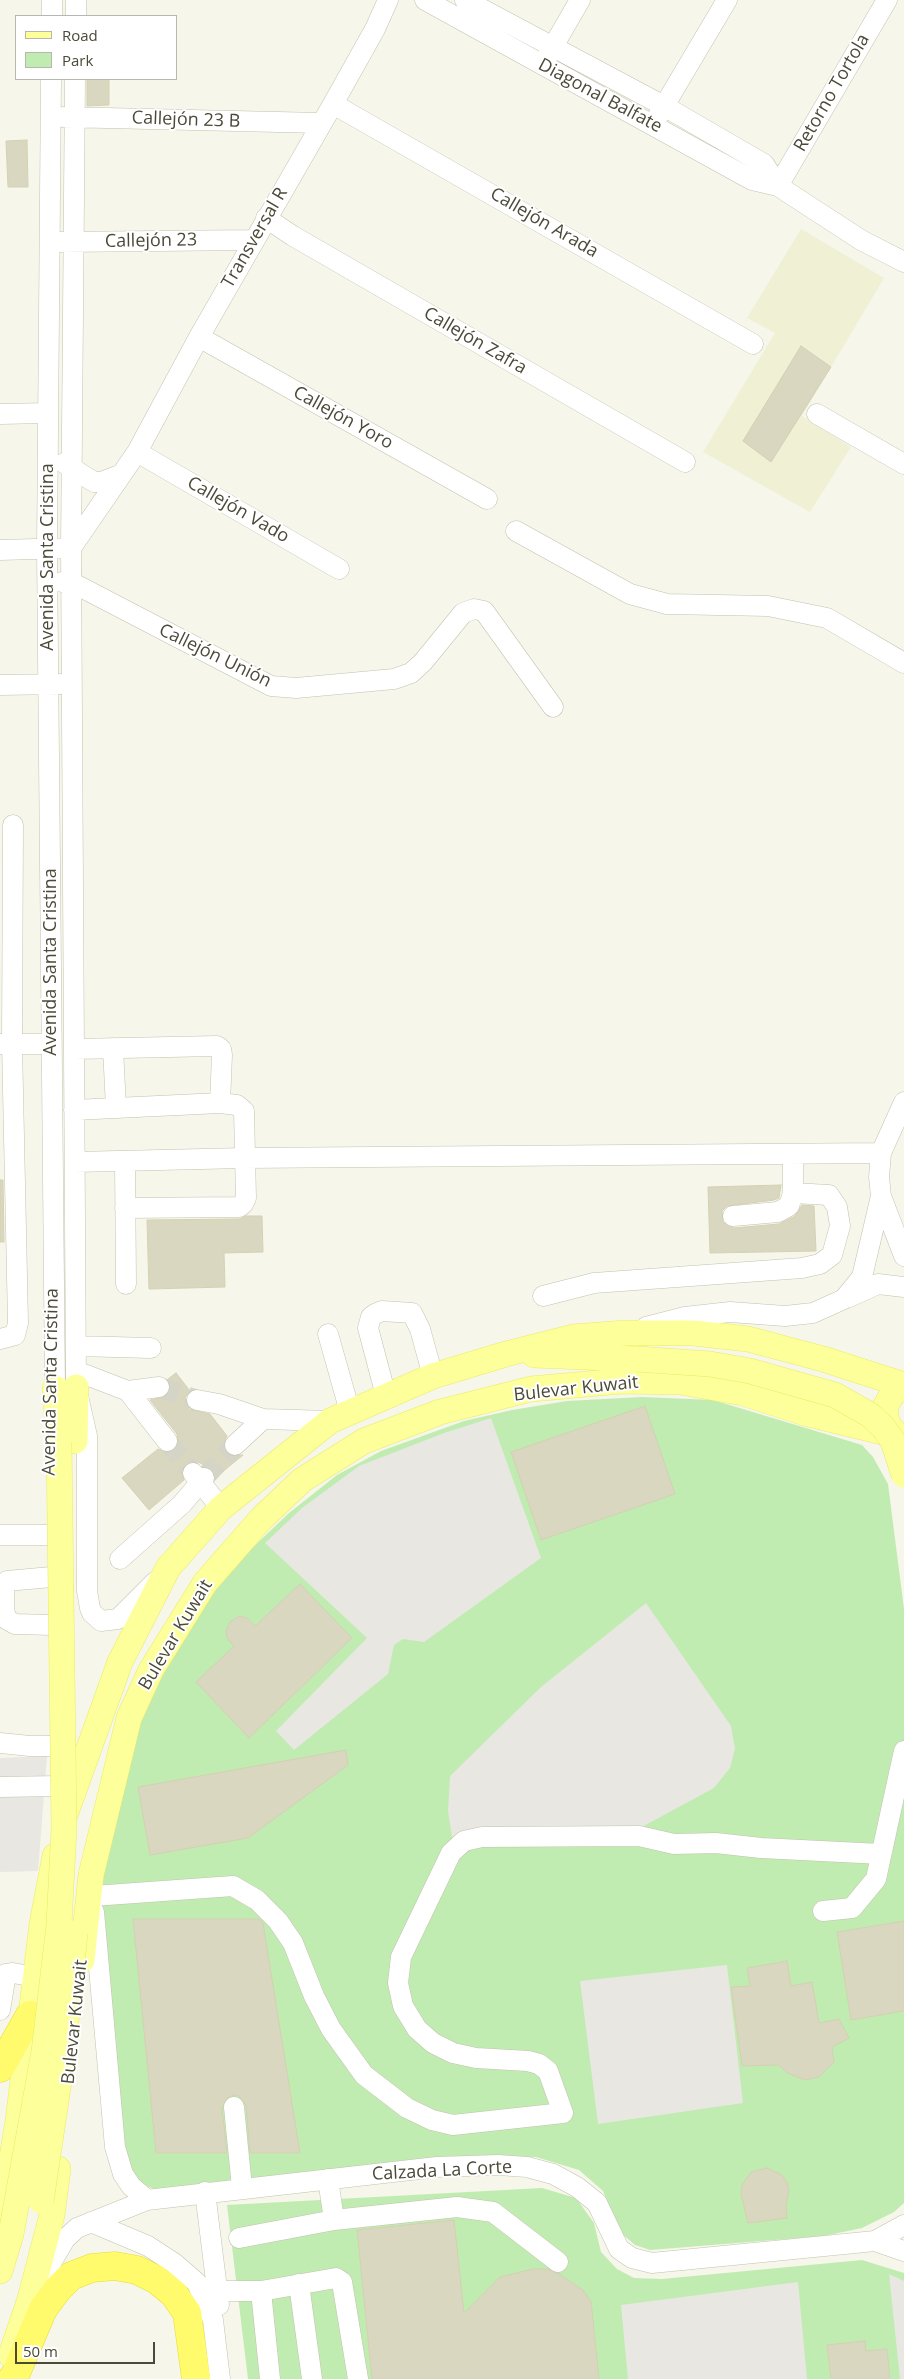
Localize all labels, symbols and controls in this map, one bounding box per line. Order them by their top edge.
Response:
legend [15,15,178,80]
text: Road [62,25,98,45]
street label: Retorno Tortola [790,30,874,156]
text: Park [62,50,93,70]
street label: Diagonal Balfate [534,54,666,138]
street label: Callejón 23 B [131,107,241,133]
street label: Callejón Arada [486,183,602,263]
street label: Transversal R [218,184,292,292]
street label: Callejón 23 [105,229,197,253]
street label: Callejón Zafra [420,303,530,379]
street label: Callejón Yoro [289,382,397,454]
street label: Avenida Santa Cristina [37,463,59,651]
street label: Callejón Vado [183,472,293,548]
street label: Callejón Unión [155,620,275,692]
street label: Avenida Santa Cristina [40,868,62,1056]
street label: Avenida Santa Cristina [39,1288,63,1476]
street label: Bulevar Kuwait [513,1372,639,1406]
street label: Bulevar Kuwait [134,1576,218,1694]
street label: Bulevar Kuwait [58,1959,92,2085]
street label: Calzada La Corte [371,2157,513,2185]
scale bar [18,2332,158,2364]
text: 50 m [23,2341,58,2361]

